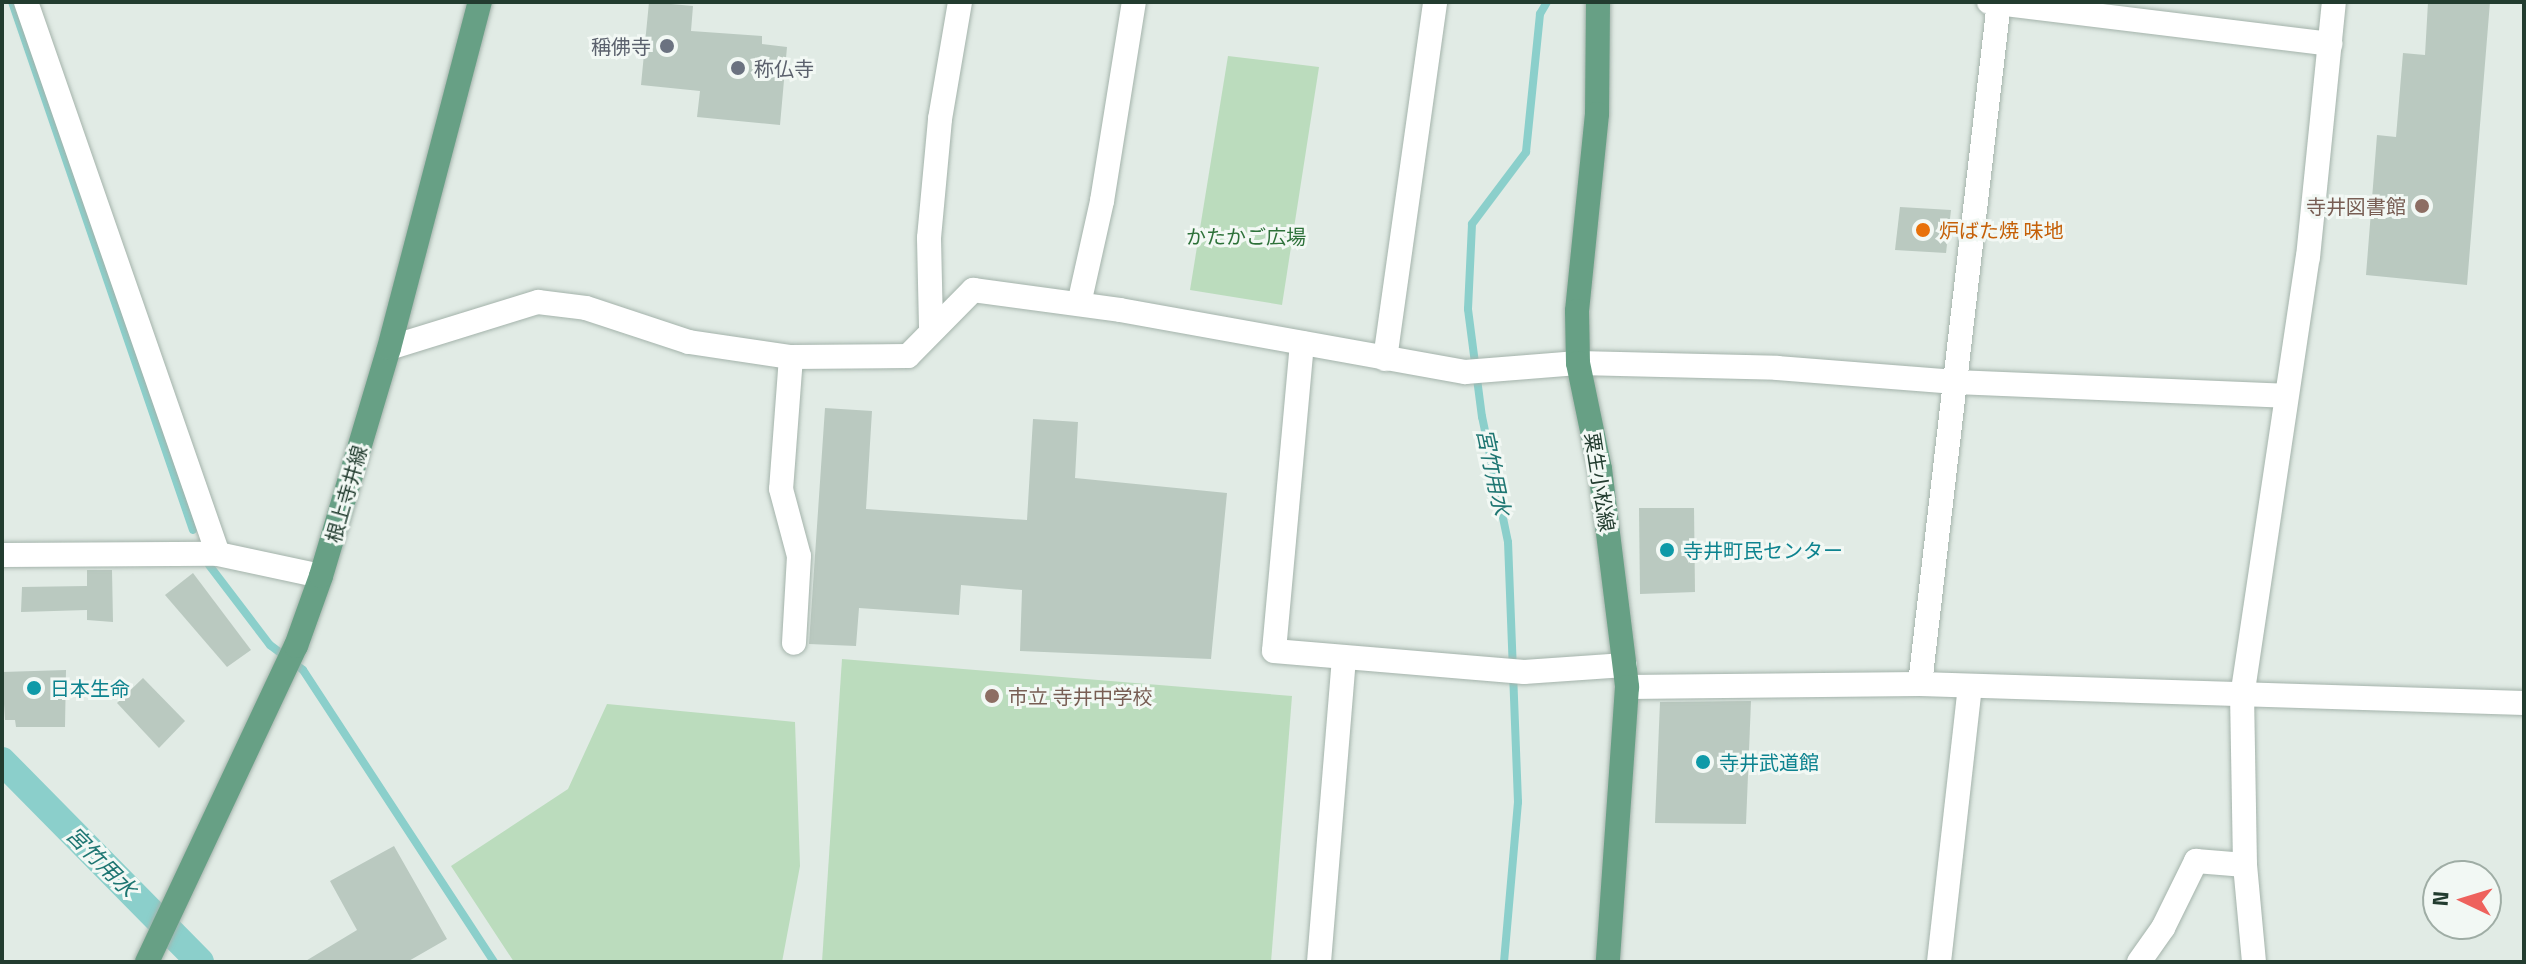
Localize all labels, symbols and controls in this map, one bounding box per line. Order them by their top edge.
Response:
place label: 稱佛寺 [591,34,651,58]
marker: 稱佛寺 [658,37,676,55]
place label: 称仏寺 [754,56,814,80]
marker: 称仏寺 [729,59,747,77]
place label: 寺井図書館 [2306,194,2406,218]
marker: 寺井図書館 [2413,197,2431,215]
place label: 炉ばた焼 味地 [1939,218,2063,242]
marker: 炉ばた焼 味地 [1914,221,1932,239]
park label: かたかご広場 [1186,224,1306,248]
water label: 宮竹用水 [1471,426,1515,518]
street label: 粟生小松線 [1580,431,1620,533]
street label: 根上寺井線 [321,443,371,545]
place label: 寺井町民センター [1683,538,1843,562]
marker: 寺井町民センター [1658,541,1676,559]
place label: 日本生命 [50,676,130,700]
marker: 日本生命 [25,679,43,697]
place label: 市立 寺井中学校 [1008,684,1152,708]
marker: 市立 寺井中学校 [983,687,1001,705]
place label: 寺井武道館 [1719,750,1819,774]
marker: 寺井武道館 [1694,753,1712,771]
water label: 宮竹用水 [61,822,141,902]
north arrow [2422,860,2502,940]
text: N [2423,890,2458,907]

